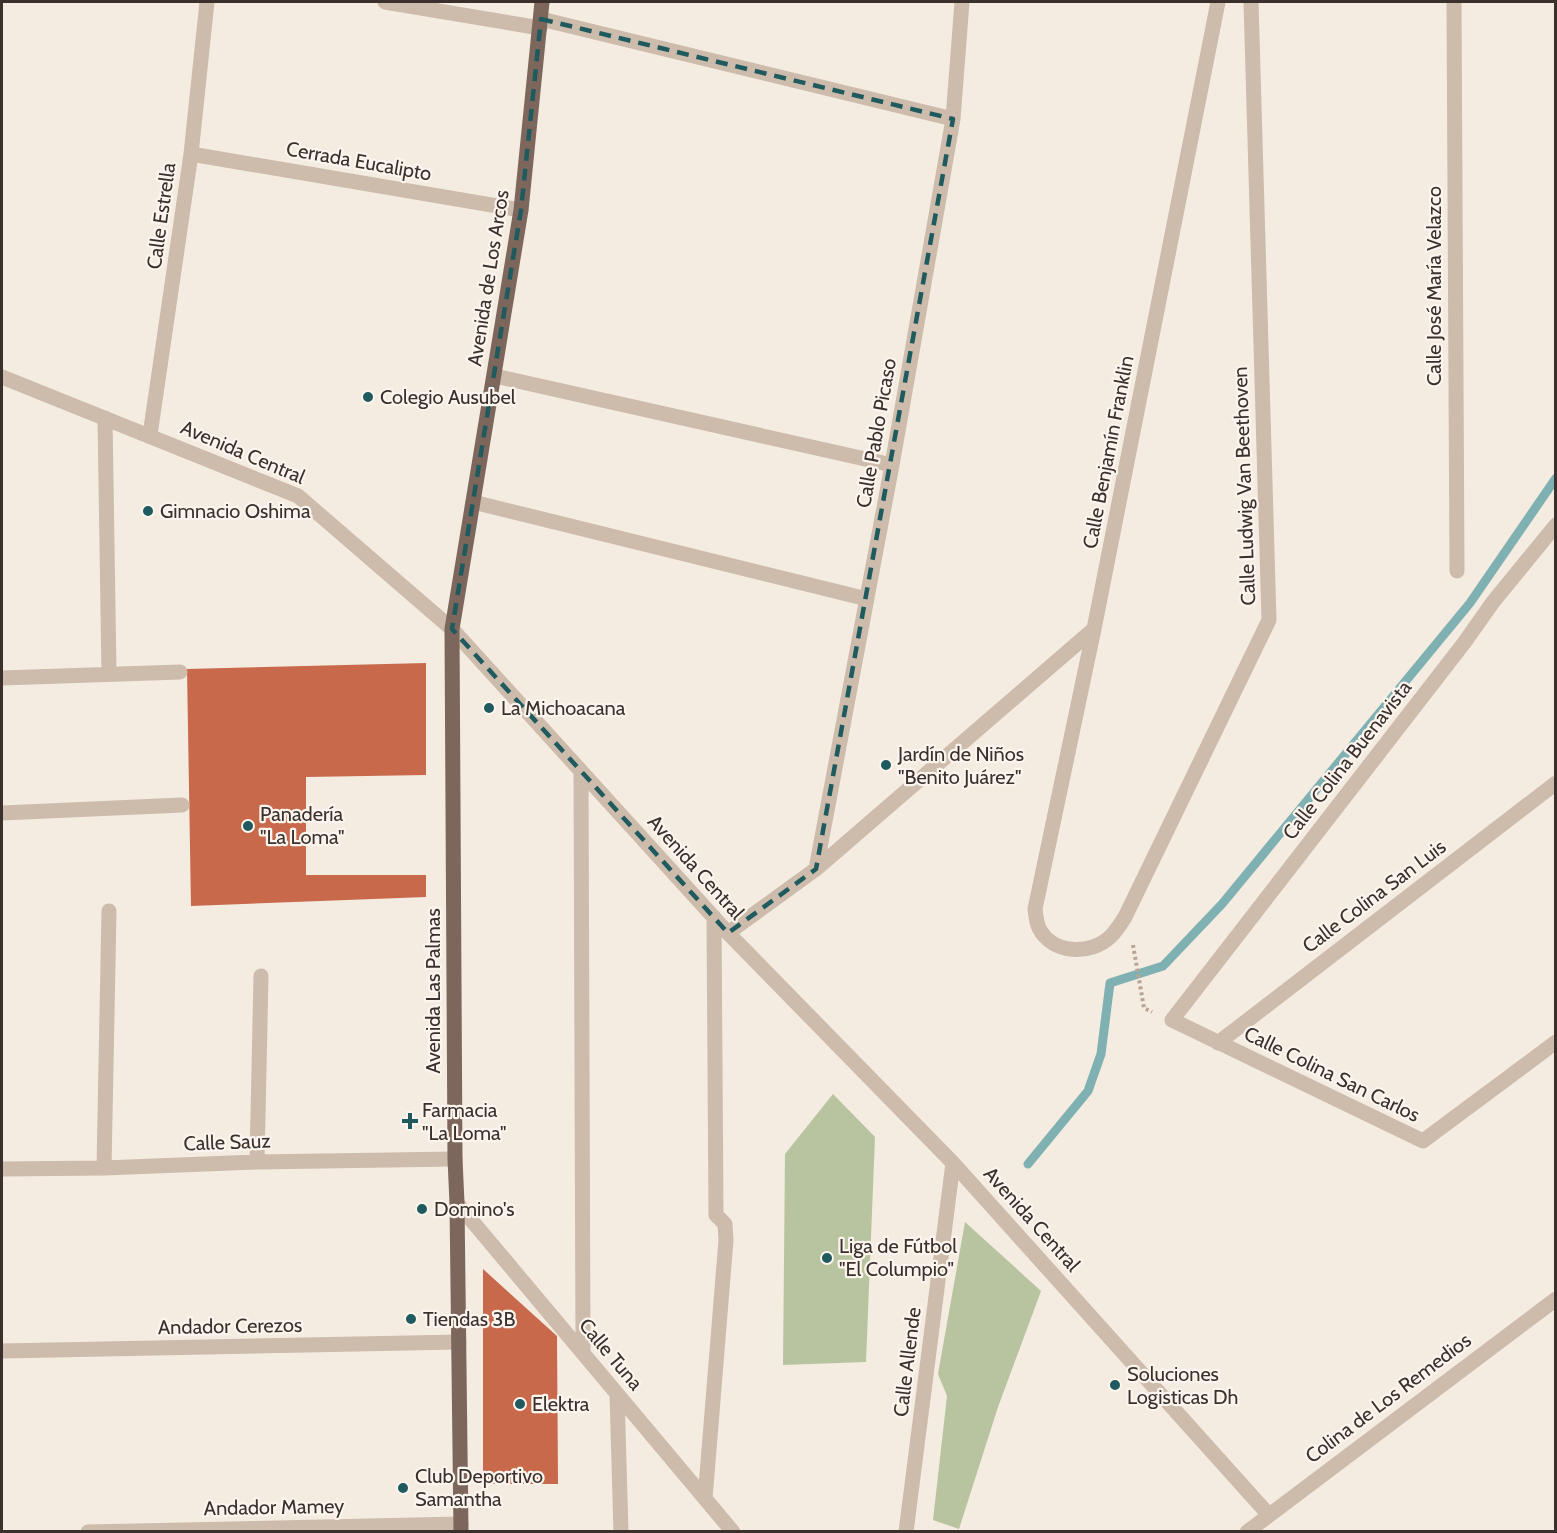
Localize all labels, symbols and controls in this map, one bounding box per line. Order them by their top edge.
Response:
street label: Cerrada Eucalipto [284,136,434,186]
street label: Calle Estrella [142,161,180,271]
street label: Calle José María Velazco [1422,186,1446,386]
street label: Avenida de Los Arcos [462,188,514,368]
street label: Calle Benjamín Franklin [1077,353,1139,551]
street label: Calle Pablo Picaso [851,356,901,510]
street label: Calle Ludwig Van Beethoven [1228,366,1260,606]
place label: Colegio Ausubel [380,385,516,409]
marker: Colegio Ausubel [361,390,375,404]
street label: Avenida Central [177,415,309,489]
place label: Gimnacio Oshima [160,499,311,523]
marker: Gimnacio Oshima [141,504,155,518]
street label: Calle Colina Buenavista [1278,675,1417,844]
place label: La Michoacana [501,696,626,720]
marker: La Michoacana [482,701,496,715]
place label: Jardín de Niños "Benito Juárez" [897,742,1024,789]
marker: Jardín de Niños "Benito Juárez" [879,758,893,772]
place label: Panadería "La Loma" [260,802,345,849]
street label: Avenida Central [643,810,749,925]
marker: Panadería "La Loma" [241,819,255,833]
street label: Calle Colina San Luis [1298,834,1450,958]
street label: Avenida Las Palmas [421,908,445,1074]
street label: Calle Colina San Carlos [1240,1021,1424,1127]
place label: Farmacia "La Loma" [422,1098,507,1145]
marker: Farmacia "La Loma" [403,1114,417,1128]
street label: Calle Sauz [183,1128,271,1156]
street label: Avenida Central [979,1162,1085,1277]
place label: Domino's [434,1197,514,1221]
marker: Domino's [415,1202,429,1216]
place label: Liga de Fútbol "El Columpio" [839,1234,957,1281]
marker: Liga de Fútbol "El Columpio" [820,1251,834,1265]
street label: Calle Allende [888,1306,926,1418]
place label: Tiendas 3B [423,1307,515,1331]
marker: Tiendas 3B [404,1312,418,1326]
street label: Andador Cerezos [158,1313,302,1339]
street label: Calle Tuna [574,1313,648,1395]
street label: Colina de Los Remedios [1300,1328,1476,1468]
place label: Soluciones Logisticas Dh [1127,1362,1238,1409]
marker: Soluciones Logisticas Dh [1108,1378,1122,1392]
place label: Elektra [532,1392,590,1416]
marker: Elektra [513,1397,527,1411]
place label: Club Deportivo Samantha [415,1464,543,1511]
marker: Club Deportivo Samantha [396,1481,410,1495]
street label: Andador Mamey [203,1494,345,1520]

